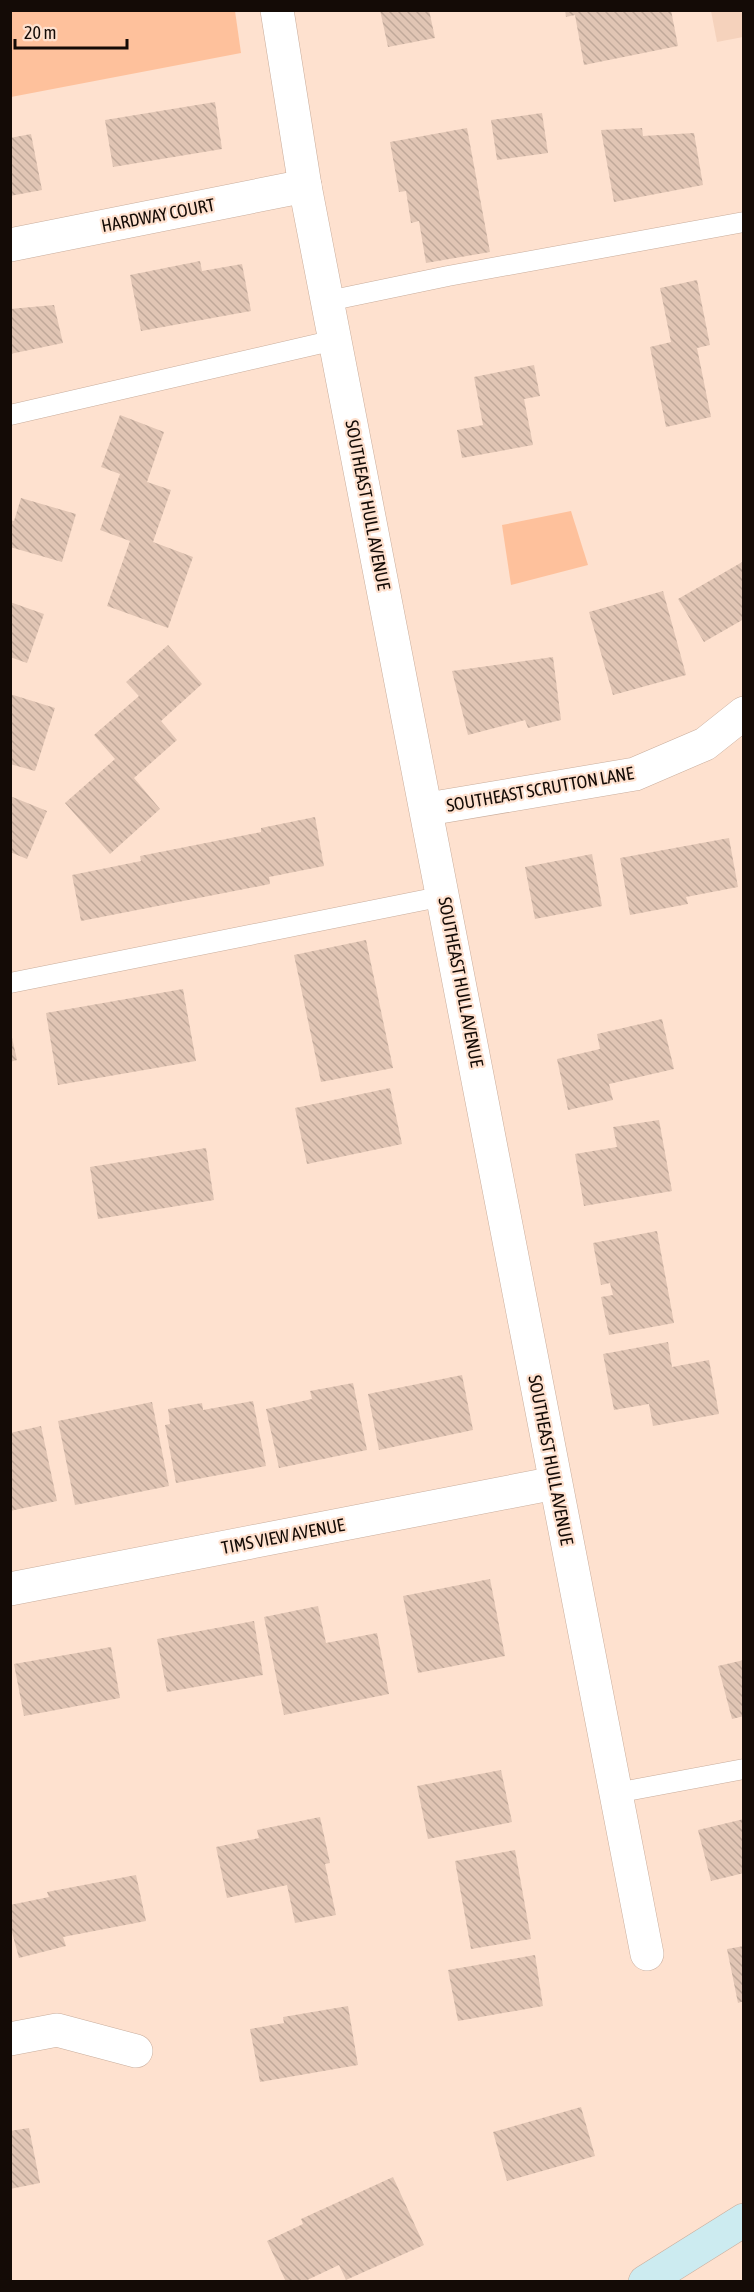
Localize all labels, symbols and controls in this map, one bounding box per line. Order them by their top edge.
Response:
scale bar [15,12,128,50]
text: 20 m [24,22,56,43]
street label: HARDWAY COURT [100,194,217,236]
street label: SOUTHEAST HULL AVENUE [341,418,395,592]
street label: SOUTHEAST SCRUTTON LANE [445,762,636,816]
street label: SOUTHEAST HULL AVENUE [434,895,488,1069]
street label: SOUTHEAST HULL AVENUE [524,1373,578,1547]
street label: TIMS VIEW AVENUE [220,1514,347,1558]

